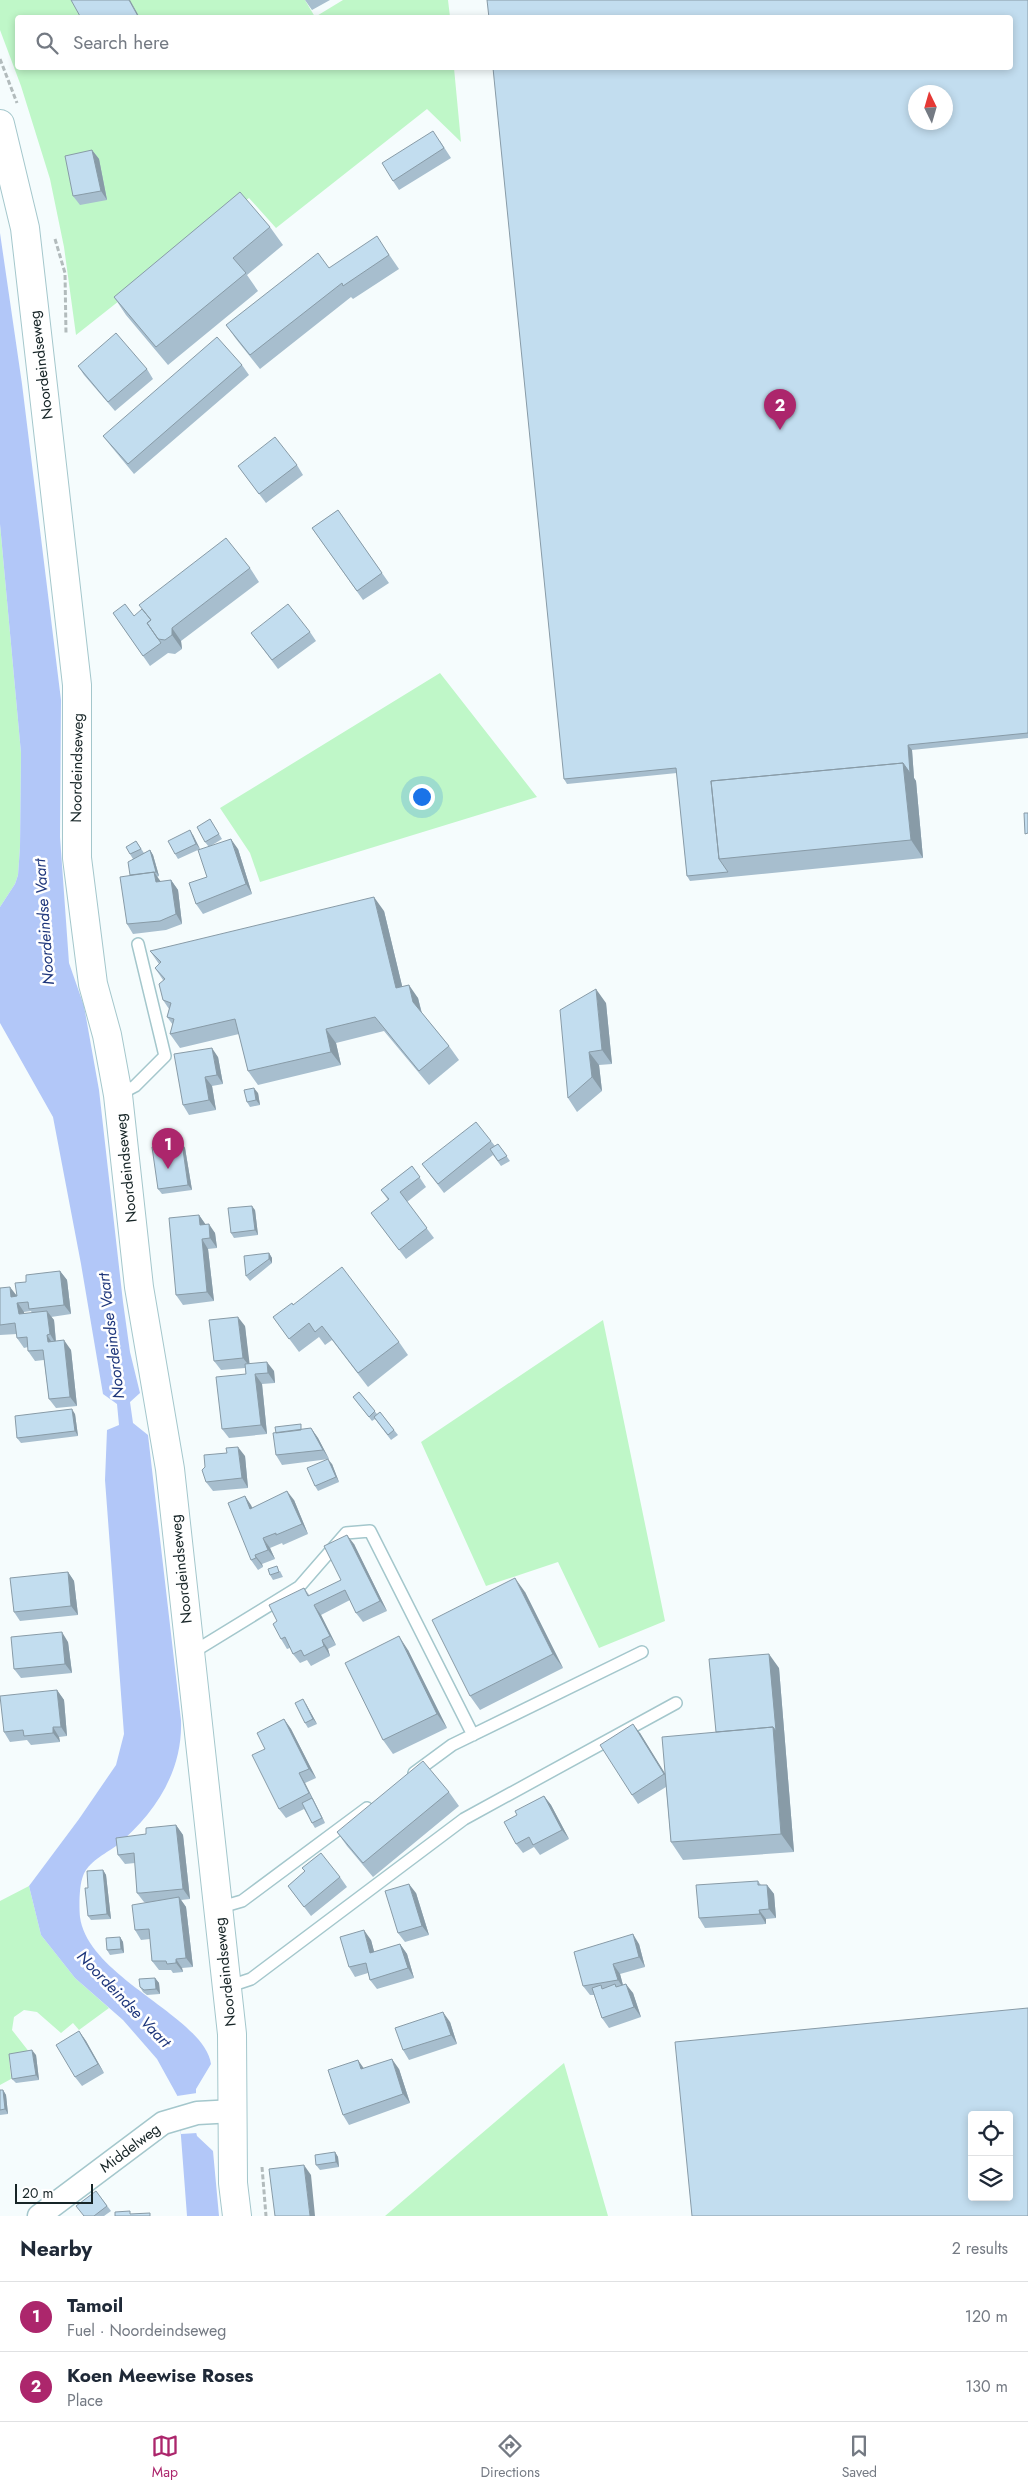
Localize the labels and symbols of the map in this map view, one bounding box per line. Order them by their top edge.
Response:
north arrow [908,85,953,130]
street label: Noordeindseweg [23,309,59,421]
pin: 2 [764,389,796,430]
street label: Noordeindseweg [65,713,89,823]
your location [409,784,435,810]
water label: Noordeindse Vaart [28,857,60,986]
street label: Noordeindseweg [109,1112,143,1224]
pin: 1 [152,1128,184,1169]
water label: Noordeindse Vaart [92,1270,130,1400]
street label: Noordeindseweg [164,1513,198,1625]
street label: Noordeindseweg [208,1916,242,2028]
water label: Noordeindse Vaart [72,1945,177,2053]
street label: Middelweg [95,2118,165,2178]
scale bar [15,2181,92,2204]

